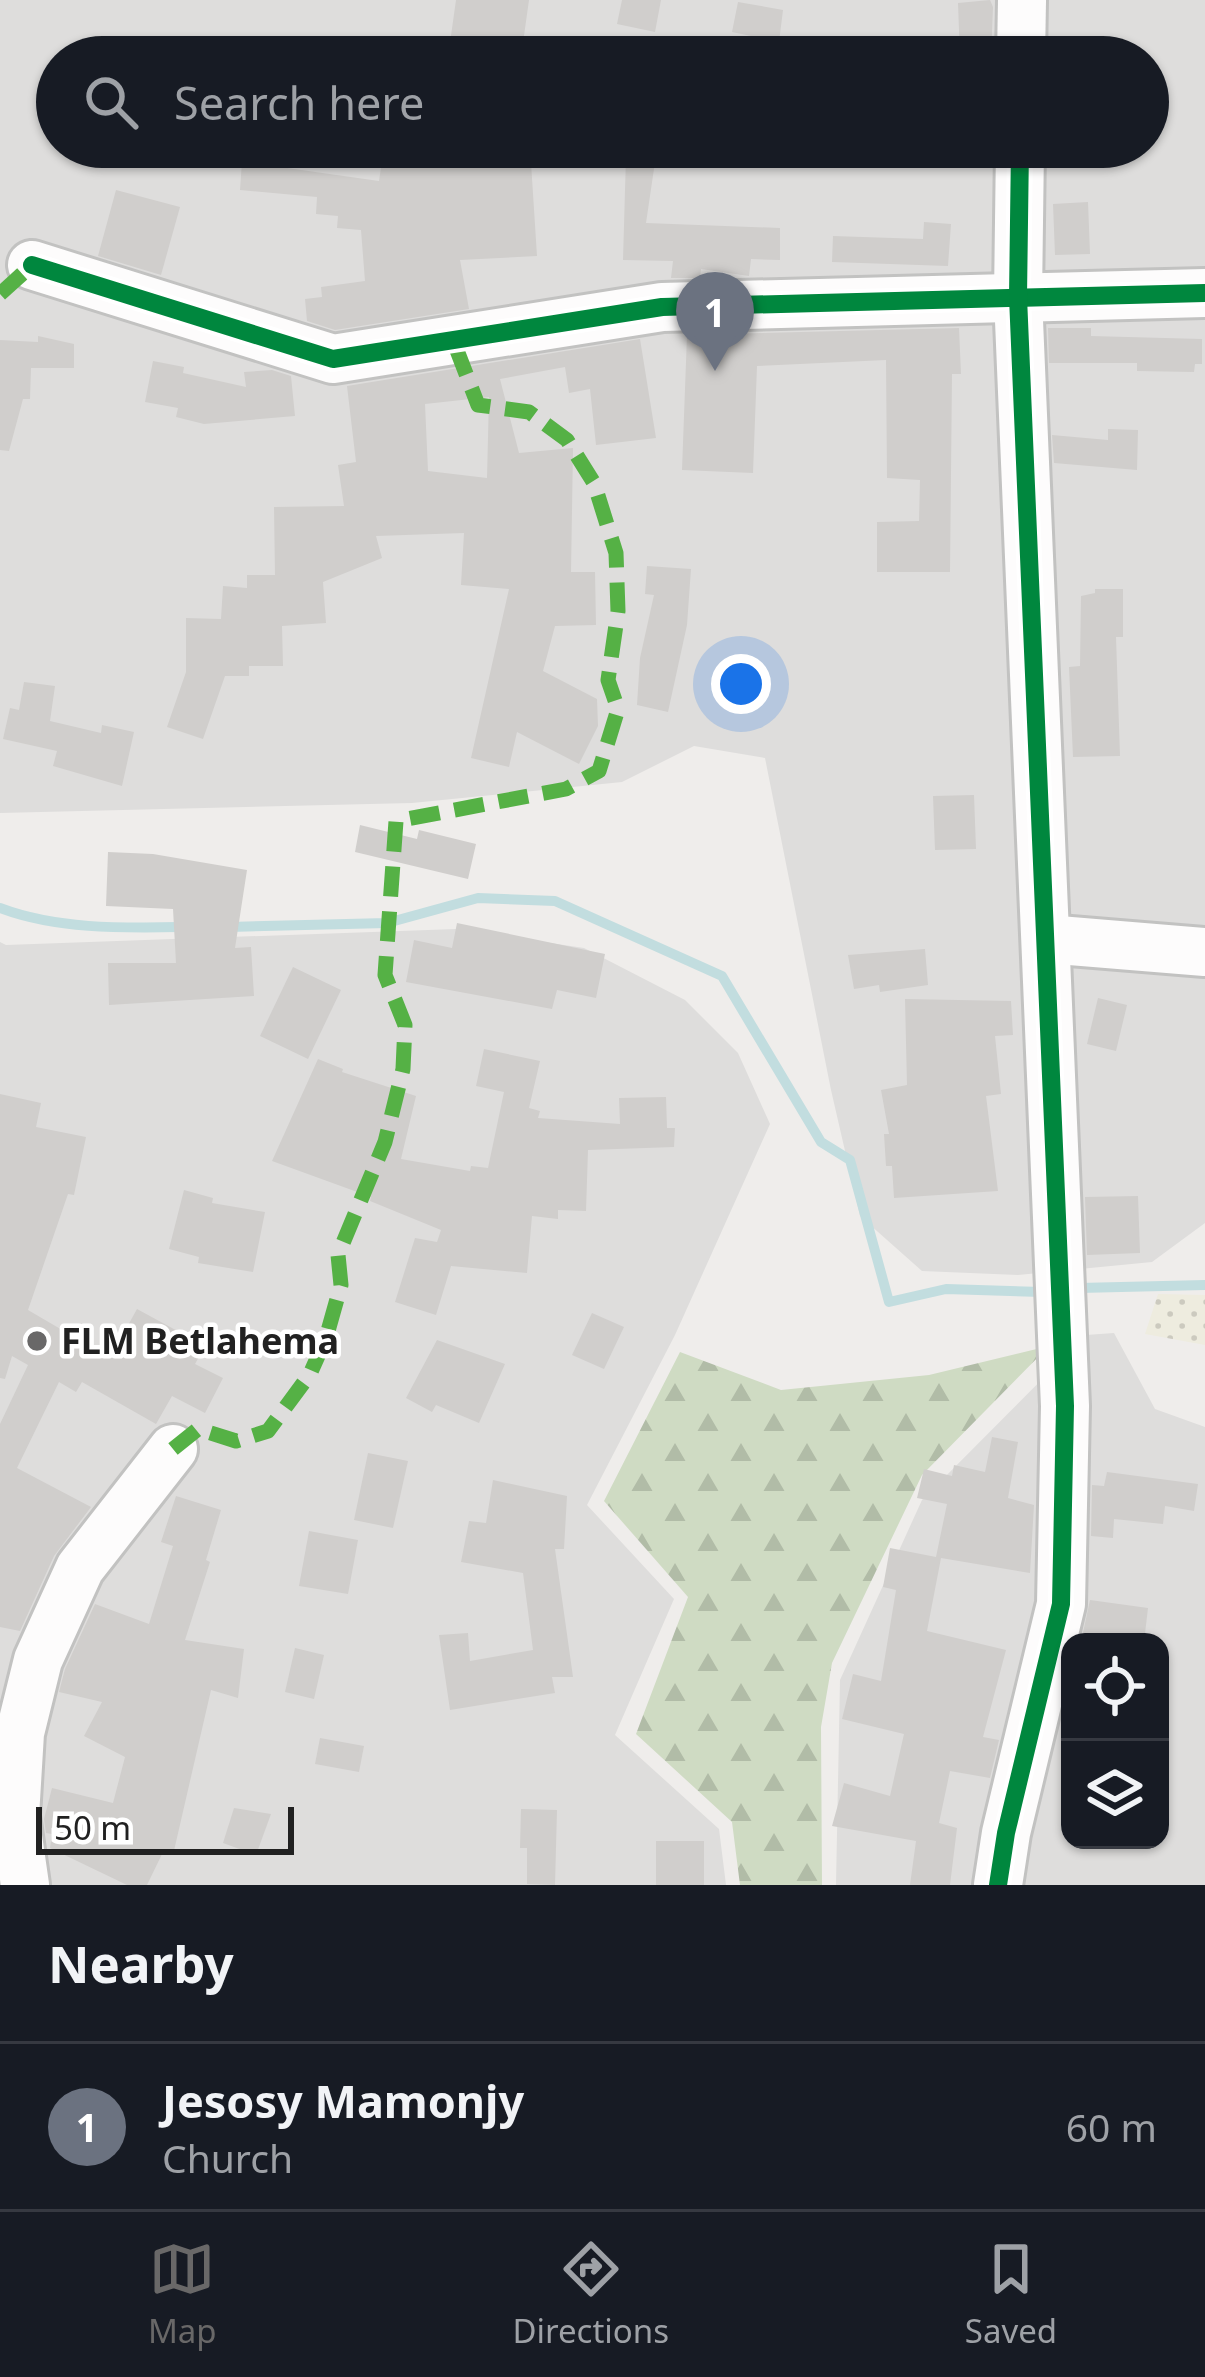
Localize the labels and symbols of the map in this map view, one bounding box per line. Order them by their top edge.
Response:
pin: 1 [676,272,754,371]
your location [711,654,771,714]
place label: FLM Betlahema [61,1316,339,1365]
marker: FLM Betlahema [24,1328,50,1354]
scale bar [36,1801,294,1854]

